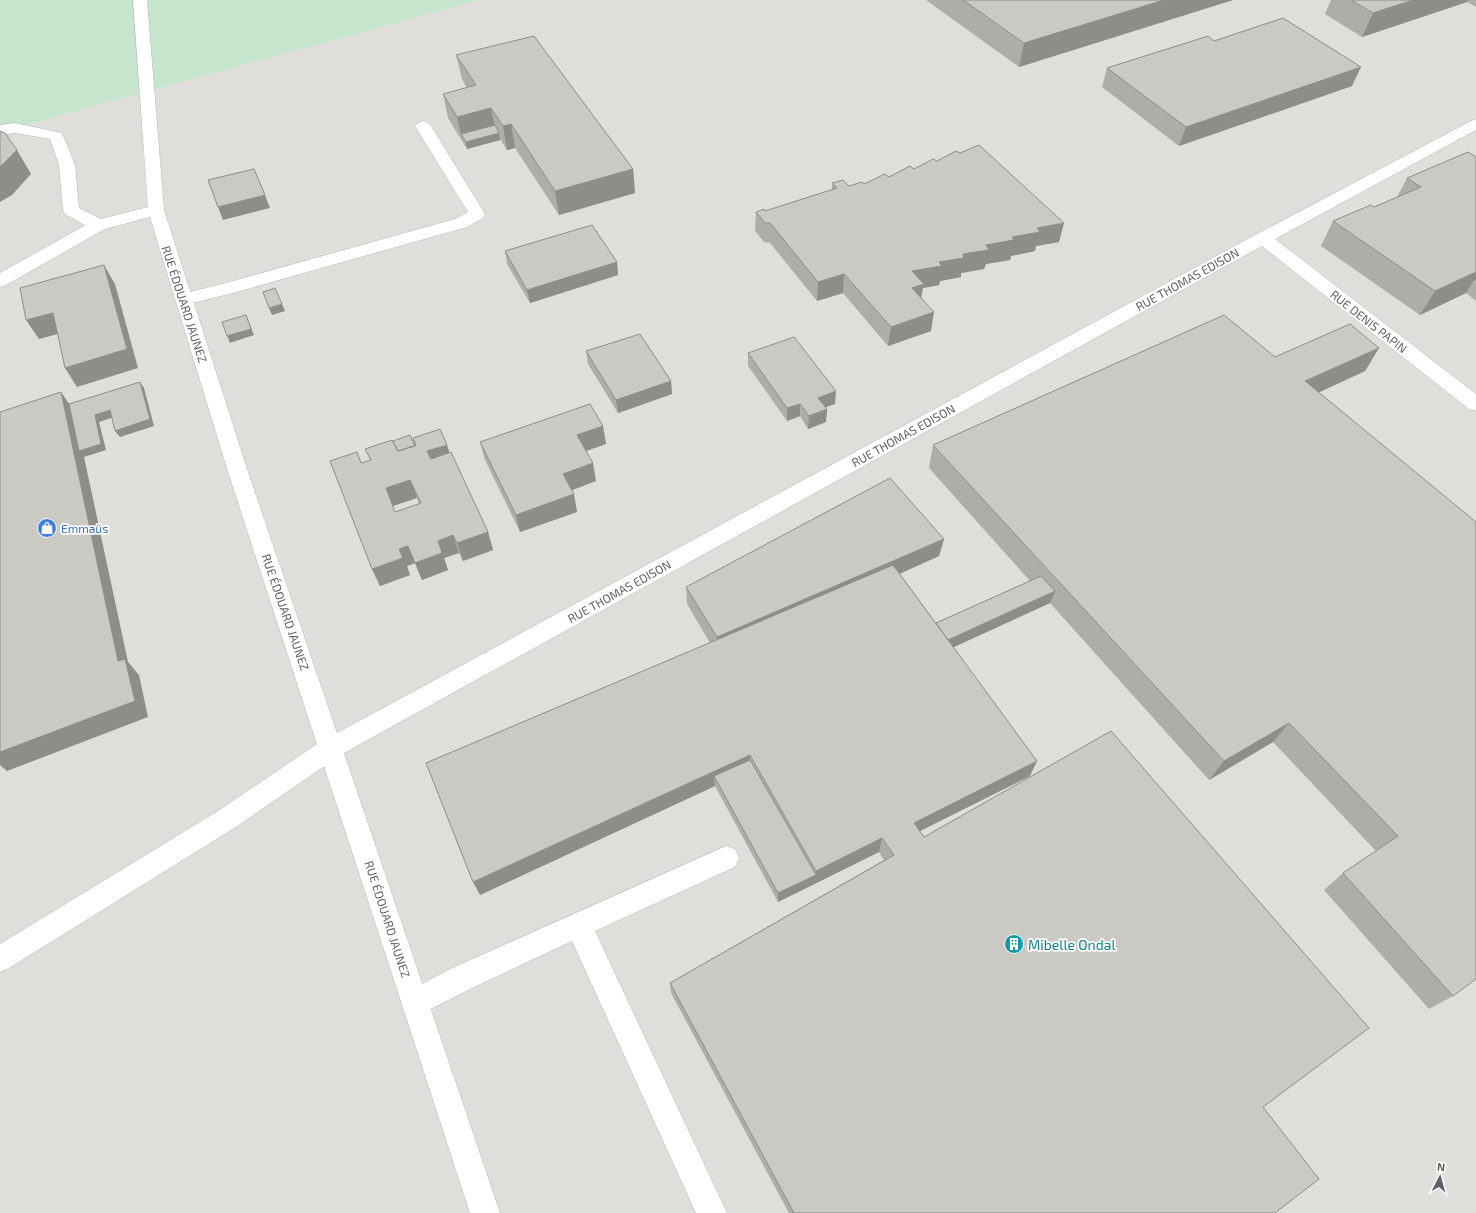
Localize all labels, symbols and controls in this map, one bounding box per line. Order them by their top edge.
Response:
street label: RUE ÉDOUARD JAUNEZ [159,244,211,364]
street label: RUE THOMAS EDISON [1133,245,1241,313]
street label: RUE DENIS PAPIN [1328,287,1410,355]
street label: RUE THOMAS EDISON [849,401,957,469]
shop icon: Emmaüs [36,517,58,539]
place label: Emmaüs [61,521,108,535]
street label: RUE ÉDOUARD JAUNEZ [259,552,313,672]
street label: RUE THOMAS EDISON [565,557,673,625]
street label: RUE ÉDOUARD JAUNEZ [362,859,414,979]
building icon: Mibelle Ondal [1003,933,1025,955]
place label: Mibelle Ondal [1028,936,1116,953]
north arrow [1420,1157,1460,1197]
text: N [1436,1160,1446,1173]

